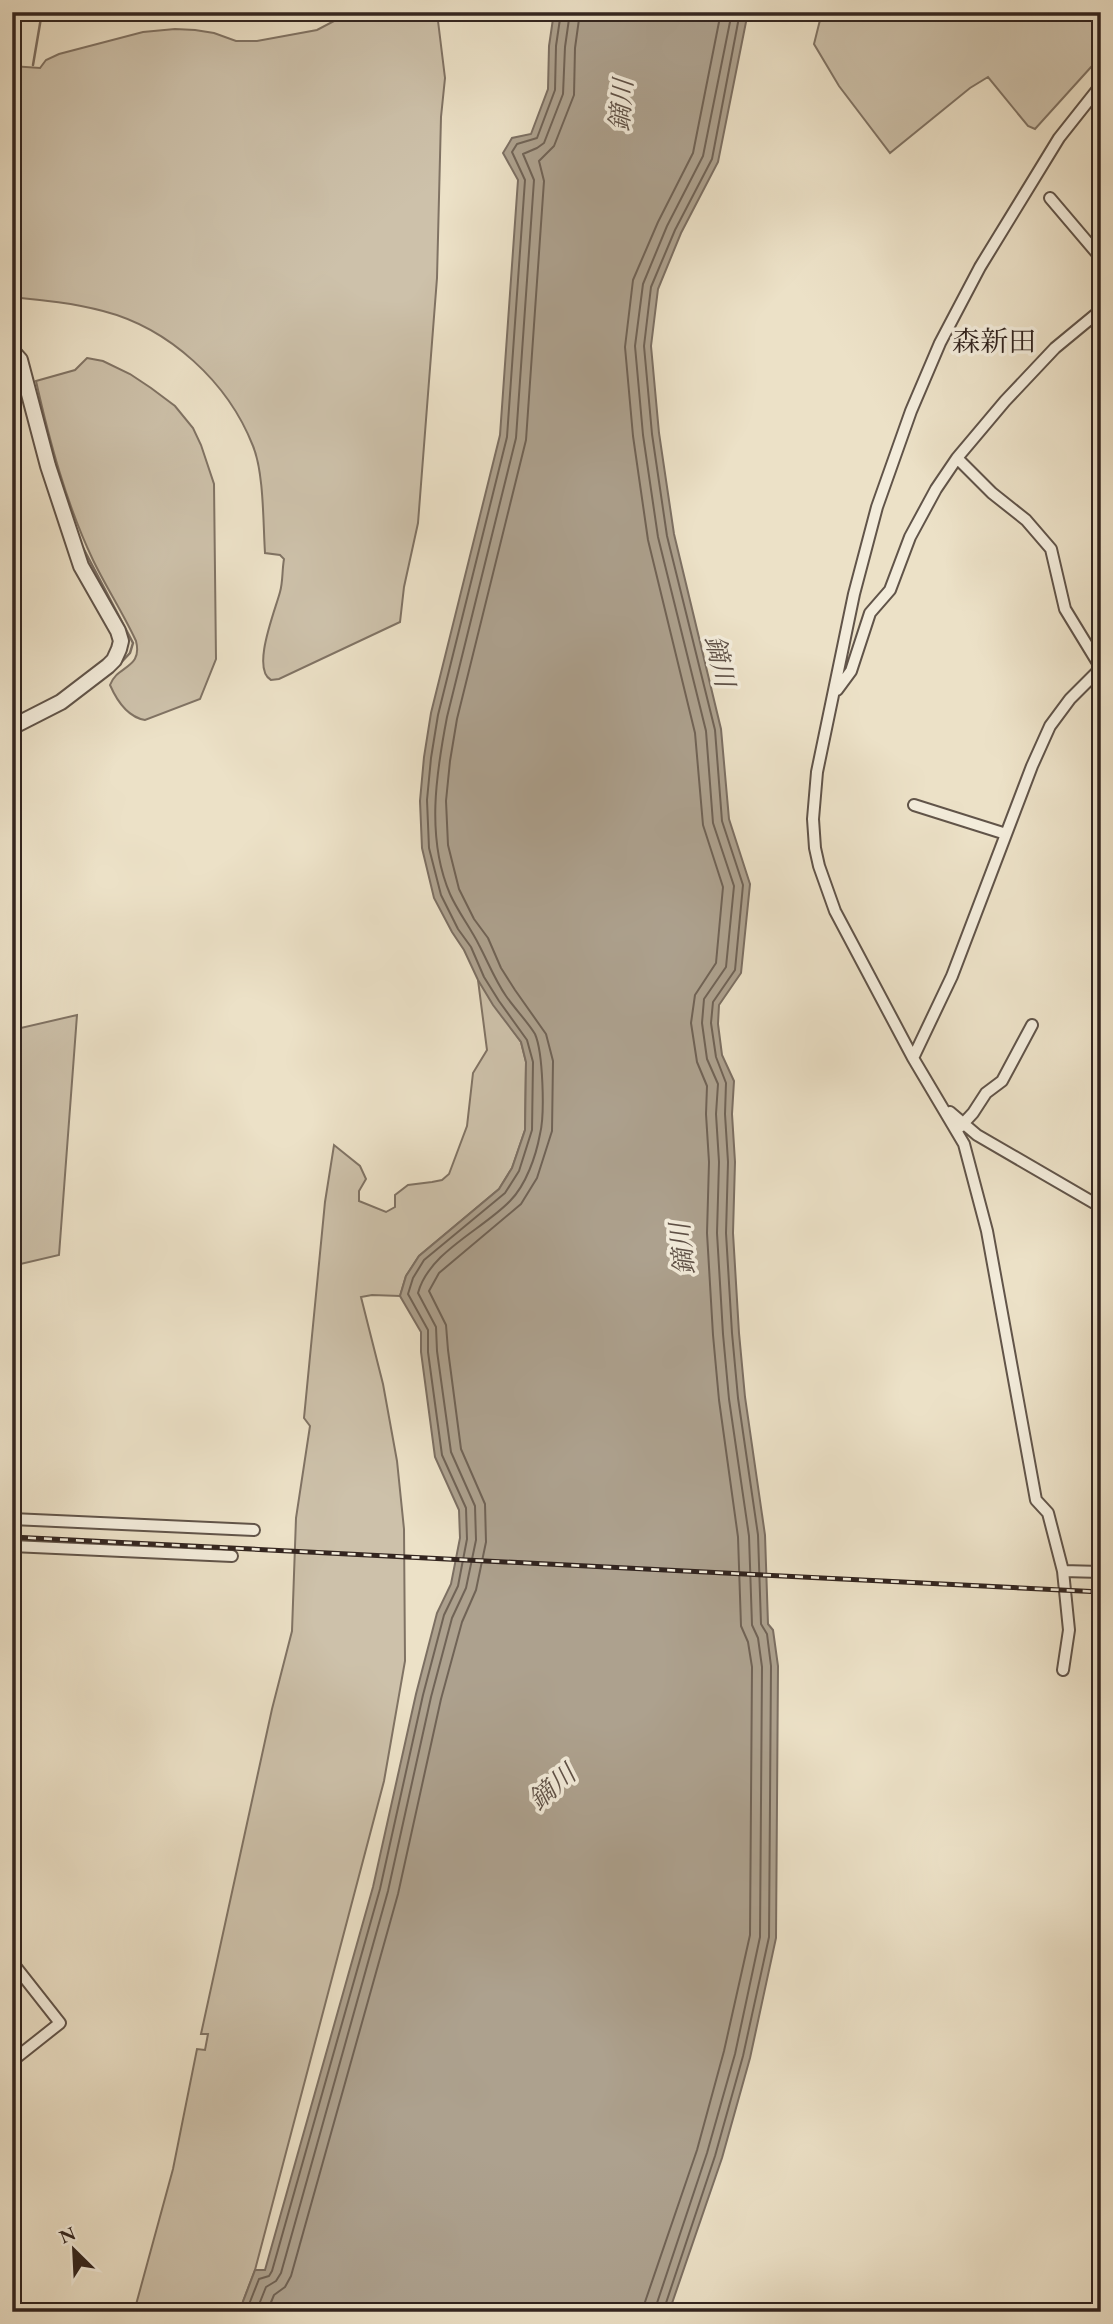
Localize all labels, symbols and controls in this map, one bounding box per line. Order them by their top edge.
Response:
water label: 鏑川 [602,75,640,132]
district label: 森新田 [952,323,1036,359]
water label: 鏑川 [698,632,743,693]
water label: 鏑川 [662,1218,702,1277]
water label: 鏑川 [521,1755,585,1817]
north arrow [38,2216,108,2286]
text: N [55,2220,80,2249]

